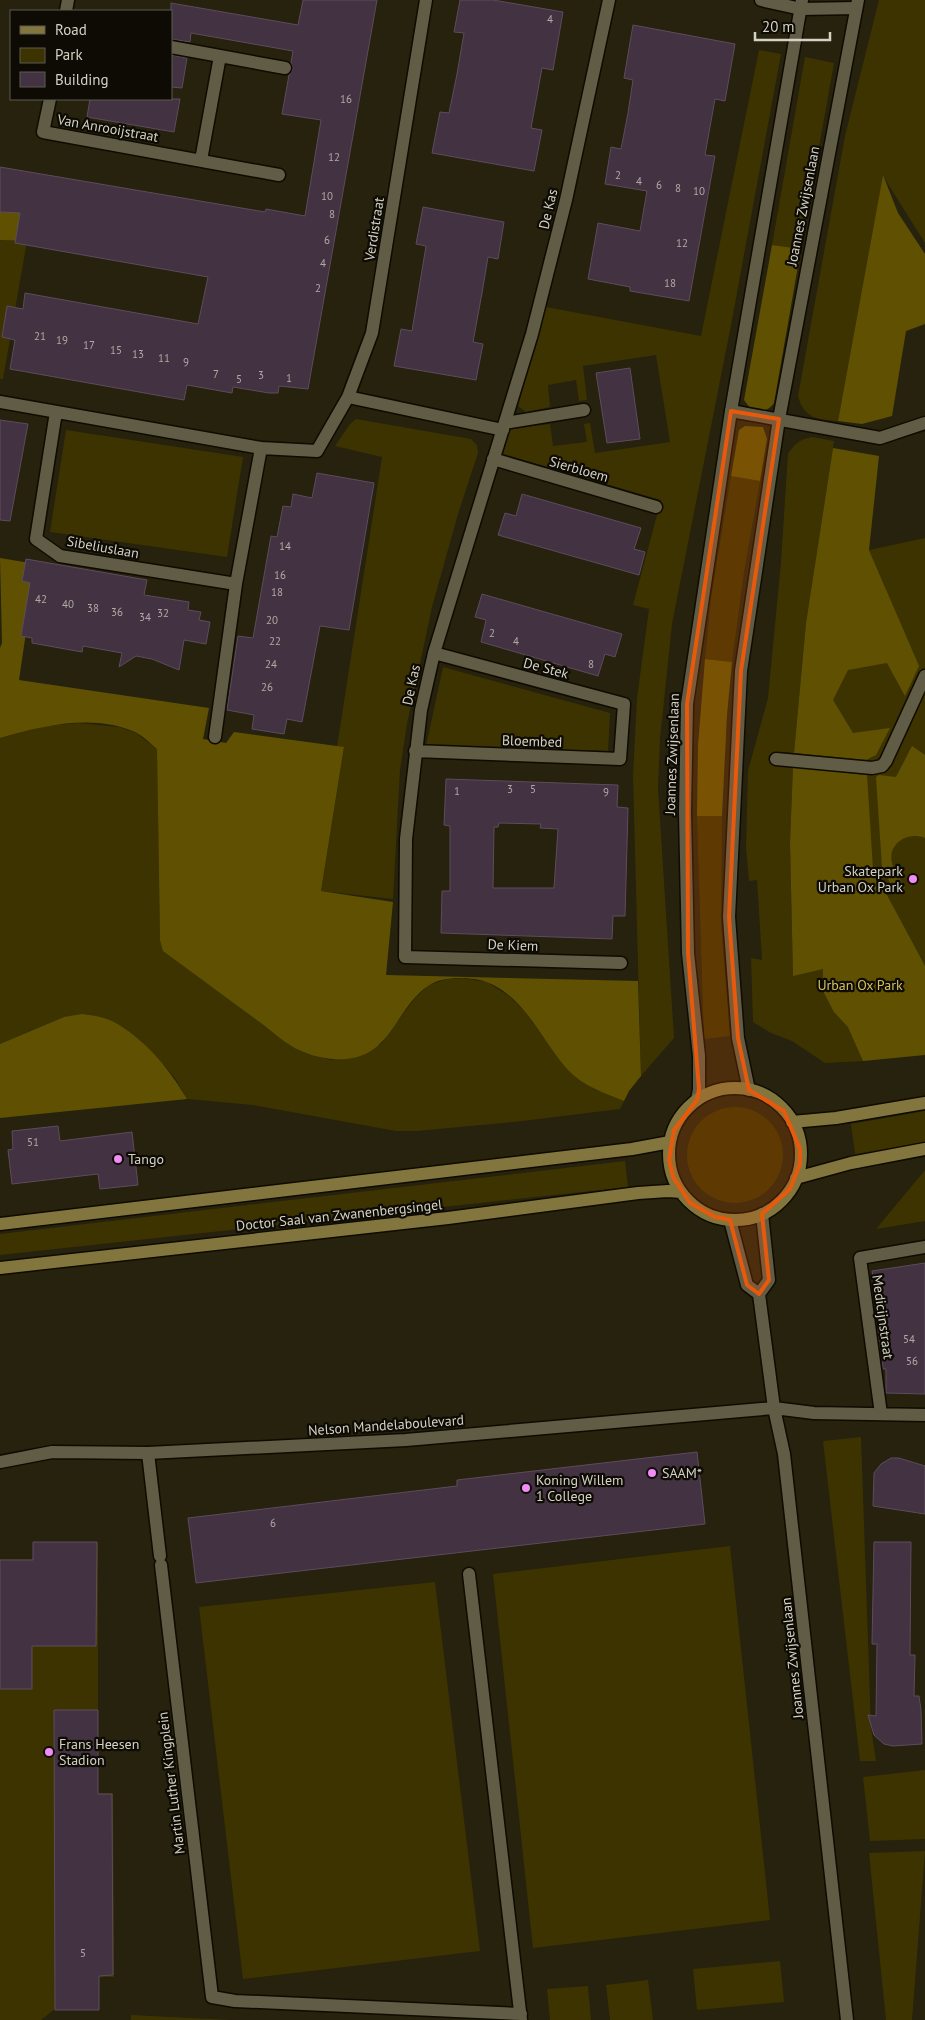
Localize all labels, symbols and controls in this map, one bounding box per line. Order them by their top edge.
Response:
legend [10,10,172,100]
scale bar [755,10,830,42]
house number: 4 [547,12,553,26]
text: 20 m [762,17,795,36]
text: Road [55,20,87,39]
text: Park [55,45,83,64]
text: Building [55,70,109,89]
house number: 16 [340,92,352,106]
street label: Van Anrooijstraat [55,110,160,146]
street label: Joannes Zwijsenlaan [782,145,823,268]
house number: 12 [328,150,340,164]
house number: 2 [615,168,621,182]
house number: 4 [636,174,642,188]
house number: 6 [656,178,662,192]
house number: 8 [675,181,681,195]
house number: 10 [693,184,705,198]
street label: De Kas [535,187,561,231]
house number: 10 [321,189,333,203]
street label: Verdistraat [360,196,388,263]
house number: 8 [329,207,335,221]
house number: 6 [324,233,330,247]
house number: 12 [676,236,688,250]
house number: 4 [320,256,326,270]
house number: 18 [664,276,676,290]
house number: 2 [315,281,321,295]
house number: 21 [34,329,46,343]
house number: 19 [56,333,68,347]
house number: 17 [83,338,95,352]
house number: 15 [110,343,122,357]
house number: 13 [132,347,144,361]
house number: 11 [158,351,170,365]
house number: 9 [183,355,189,369]
house number: 7 [213,367,219,381]
house number: 3 [258,368,264,382]
house number: 1 [286,371,292,385]
house number: 5 [236,372,242,386]
street label: Sierbloem [547,452,611,486]
street label: Sibeliuslaan [66,532,140,562]
house number: 14 [279,539,291,553]
house number: 16 [274,568,286,582]
house number: 18 [271,585,283,599]
house number: 42 [35,592,47,606]
house number: 40 [62,597,74,611]
house number: 38 [87,601,99,615]
house number: 36 [111,605,123,619]
house number: 32 [157,606,169,620]
house number: 34 [139,610,151,624]
house number: 20 [266,613,278,627]
house number: 2 [489,626,495,640]
house number: 22 [269,634,281,648]
house number: 4 [513,634,519,648]
street label: De Stek [522,653,571,683]
house number: 24 [265,657,277,671]
house number: 8 [588,657,594,671]
street label: De Kas [398,663,424,707]
house number: 26 [261,680,273,694]
street label: Joannes Zwijsenlaan [661,693,683,816]
street label: Bloembed [501,731,563,751]
house number: 3 [507,782,513,796]
house number: 5 [530,782,536,796]
house number: 1 [454,784,460,798]
house number: 9 [603,785,609,799]
place label: Skatepark Urban Ox Park [818,862,903,896]
marker: Skatepark Urban Ox Park [907,873,919,885]
street label: De Kiem [487,935,539,955]
park label: Urban Ox Park [817,976,903,994]
house number: 51 [27,1135,39,1149]
place label: Tango [128,1150,164,1168]
marker: Tango [112,1153,124,1165]
street label: Doctor Saal van Zwanenbergsingel [235,1195,443,1235]
street label: Medicijnstraat [868,1274,898,1361]
house number: 54 [903,1332,915,1346]
house number: 56 [906,1354,918,1368]
street label: Nelson Mandelaboulevard [307,1411,465,1439]
place label: SAAM* [662,1464,702,1482]
marker: SAAM* [646,1467,658,1479]
place label: Koning Willem 1 College [536,1471,623,1505]
marker: Koning Willem 1 College [520,1482,532,1494]
house number: 6 [270,1516,276,1530]
street label: Joannes Zwijsenlaan [777,1597,807,1720]
street label: Martin Luther Kingplein [153,1711,189,1855]
place label: Frans Heesen Stadion [59,1735,139,1769]
marker: Frans Heesen Stadion [43,1746,55,1758]
house number: 5 [80,1946,86,1960]

